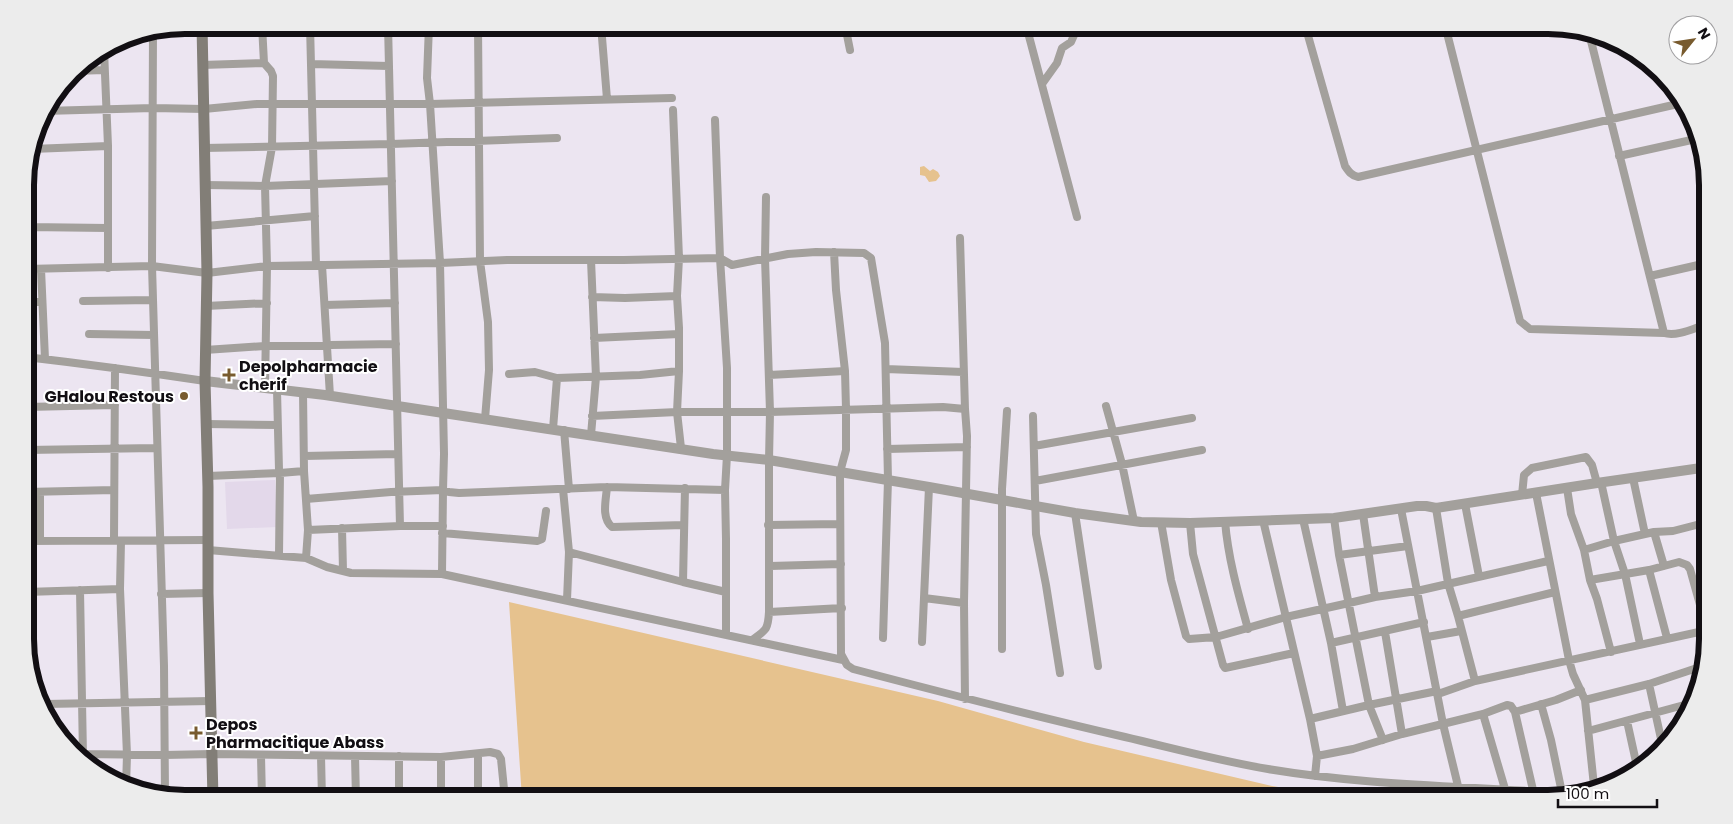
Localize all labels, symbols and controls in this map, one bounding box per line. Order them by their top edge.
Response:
north arrow [1668,15,1718,65]
text: N [1693,24,1716,43]
place label: Depolpharmacie cherif [239,355,378,396]
marker: Depolpharmacie cherif [223,369,235,381]
place label: GHalou Restous [45,385,174,408]
marker: GHalou Restous [178,390,190,402]
place label: Depos Pharmacitique Abass [206,713,384,754]
marker: Depos Pharmacitique Abass [190,727,202,739]
scale bar [1558,776,1657,808]
text: 100 m [1566,783,1609,804]

